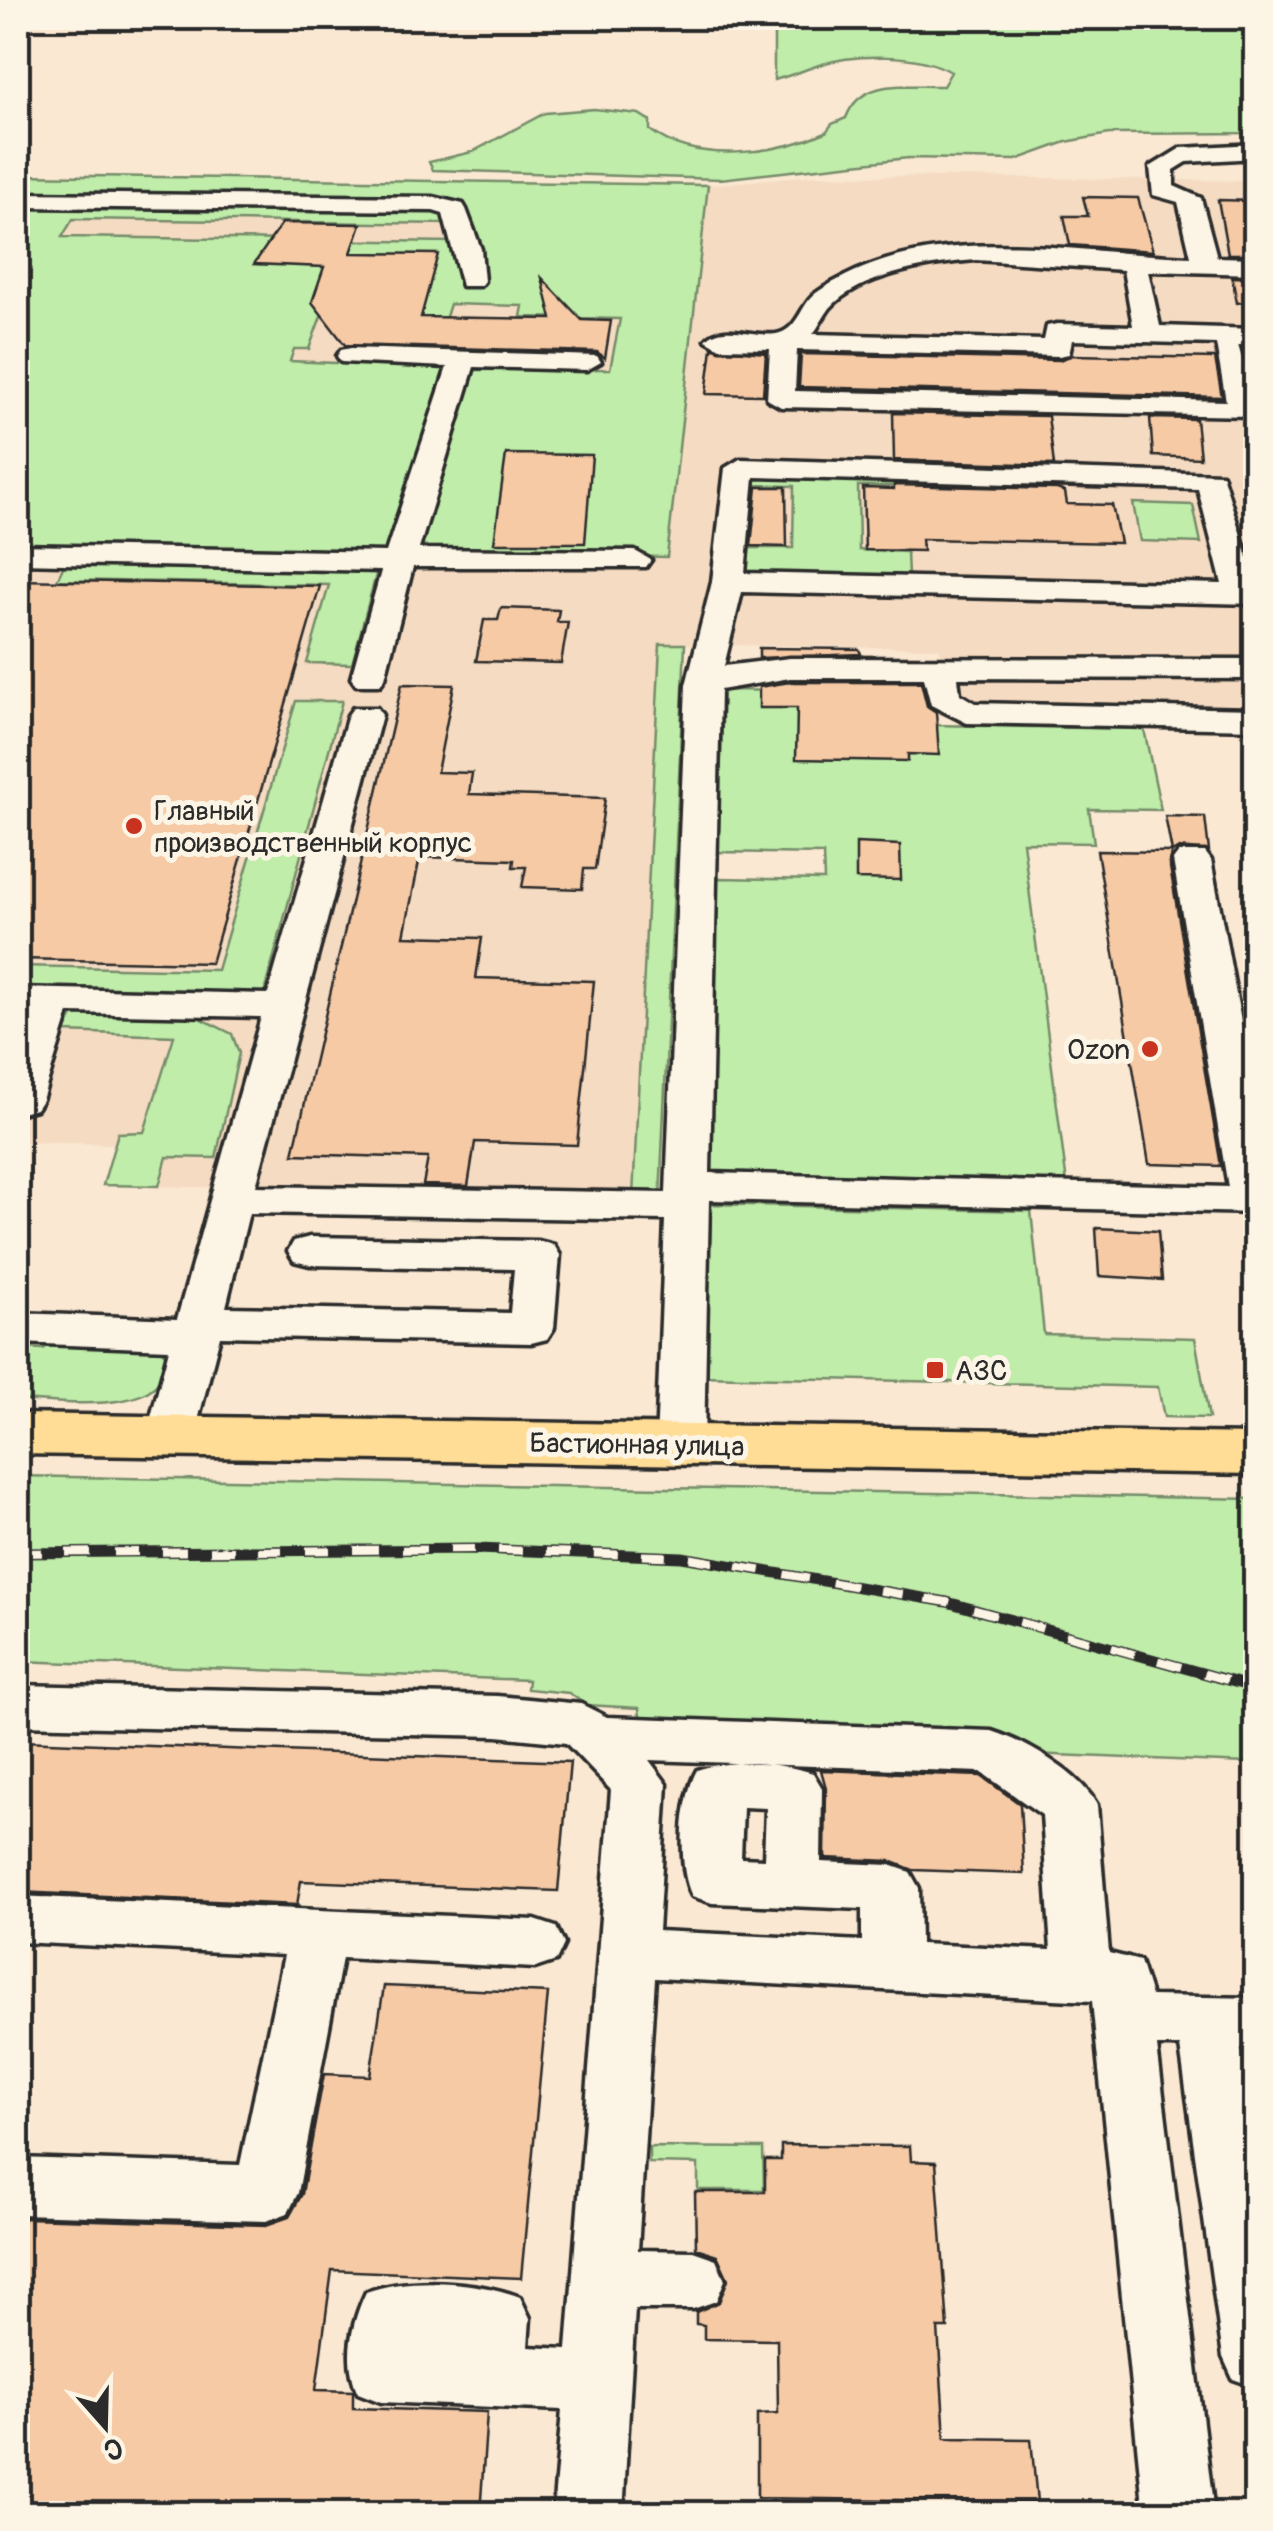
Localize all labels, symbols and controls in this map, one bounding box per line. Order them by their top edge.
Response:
place label: Главный производственный корпус [154,794,472,861]
marker: Главный производственный корпус [123,815,145,837]
place label: Ozon [1067,1033,1130,1068]
marker: Ozon [1139,1038,1161,1060]
place label: АЗС [955,1354,1007,1389]
marker: АЗС [924,1359,946,1381]
street label: Бастионная улица [529,1426,745,1465]
north arrow [55,2376,155,2476]
text: С [99,2429,127,2467]

